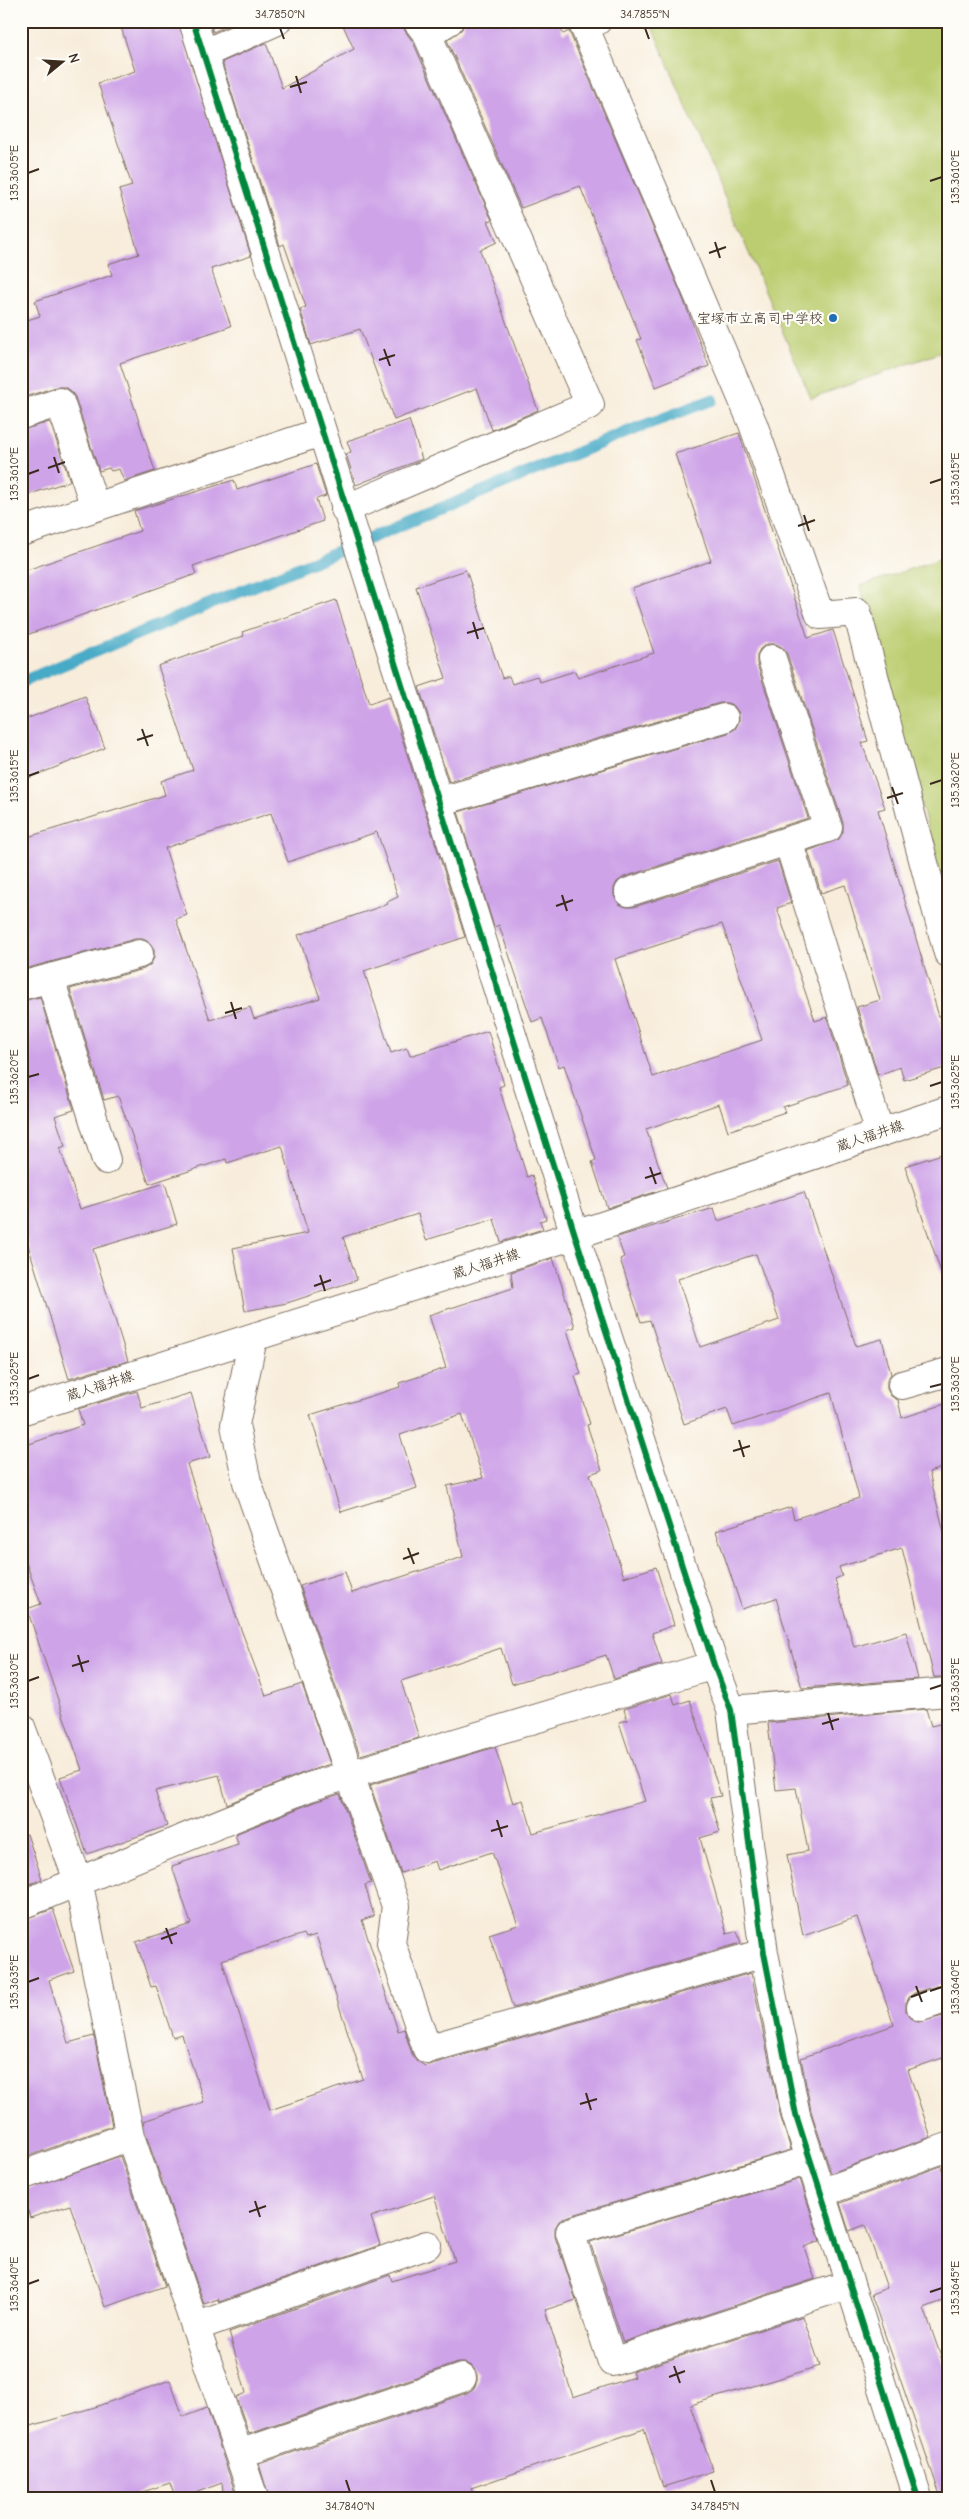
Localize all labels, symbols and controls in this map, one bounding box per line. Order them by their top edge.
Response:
text: 34.7850°N [255,7,305,21]
text: 34.7855°N [620,7,670,21]
north arrow [38,38,88,88]
text: N [64,51,83,65]
text: 135.3605°E [7,145,21,201]
text: 135.3610°E [948,150,962,204]
place label: 宝塚市立高司中学校 [697,310,823,327]
marker: 宝塚市立高司中学校 [827,312,839,324]
text: 135.3610°E [7,447,21,501]
text: 135.3615°E [948,452,962,506]
text: 135.3615°E [7,749,21,803]
text: 135.3620°E [948,752,962,808]
text: 135.3620°E [7,1049,21,1105]
text: 135.3625°E [948,1055,962,1109]
street label: 蔵人福井線 [834,1117,906,1155]
street label: 蔵人福井線 [450,1245,522,1283]
text: 135.3625°E [7,1352,21,1406]
text: 135.3630°E [948,1356,962,1412]
street label: 蔵人福井線 [64,1367,136,1405]
text: 135.3630°E [7,1653,21,1709]
text: 135.3635°E [948,1658,962,1712]
text: 135.3635°E [7,1955,21,2009]
text: 135.3640°E [948,1959,962,2015]
text: 135.3640°E [7,2256,21,2312]
text: 135.3645°E [948,2261,962,2315]
text: 34.7840°N [325,2499,375,2513]
text: 34.7845°N [691,2499,739,2513]

